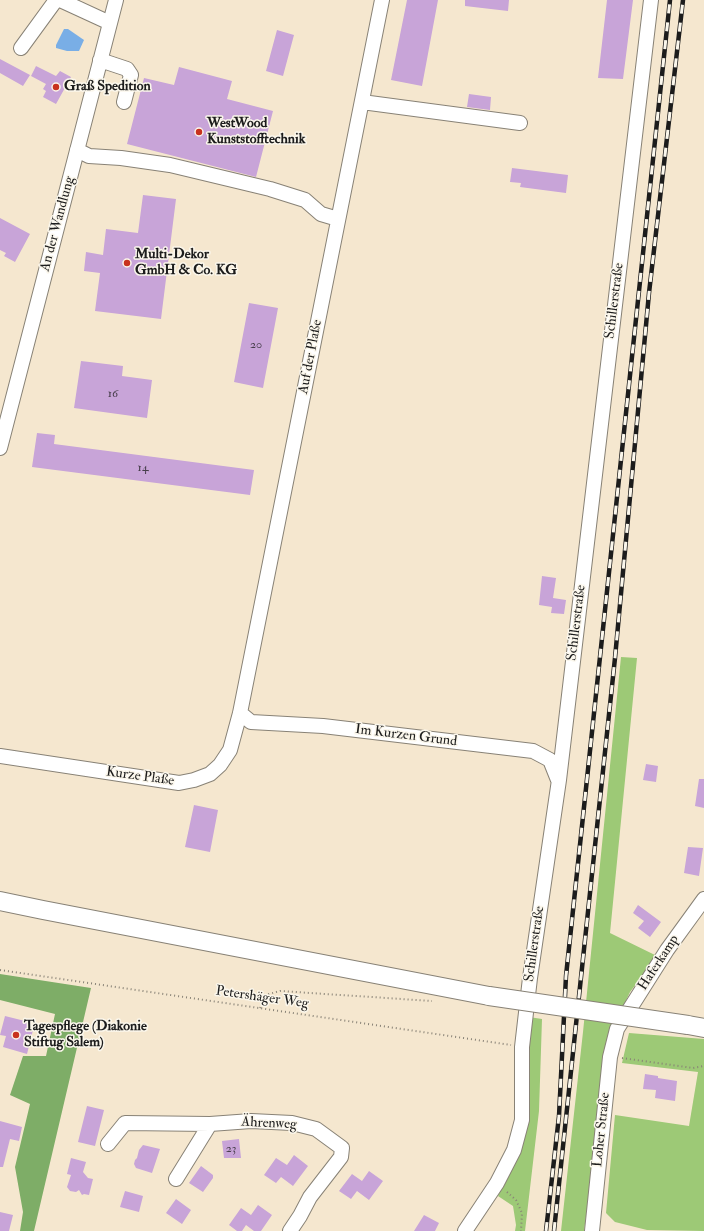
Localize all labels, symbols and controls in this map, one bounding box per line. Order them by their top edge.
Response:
place label: Graß Spedition [64,79,151,95]
marker: Graß Spedition [51,82,61,92]
place label: WestWood Kunststofftechnik [207,116,305,148]
marker: WestWood Kunststofftechnik [194,127,204,137]
street label: An der Wandlung [37,175,79,273]
place label: Multi-Dekor GmbH & Co. KG [135,247,237,280]
marker: Multi-Dekor GmbH & Co. KG [122,258,132,268]
street label: Schillerstraße [602,262,628,340]
street label: Auf der Plaße [296,318,326,396]
house number: 20 [250,338,262,352]
house number: 16 [108,387,118,401]
house number: 14 [138,461,148,475]
street label: Schillerstraße [564,584,590,662]
street label: Im Kurzen Grund [354,721,458,751]
street label: Kurze Plaße [105,764,175,790]
street label: Schillerstraße [521,905,549,983]
street label: Haferkamp [635,932,683,994]
street label: Petershäger Weg [214,983,310,1013]
place label: Tagespflege (Diakonie Stiftug Salem) [24,1019,147,1052]
marker: Tagespflege (Diakonie Stiftug Salem) [11,1030,21,1040]
street label: Loher Straße [590,1092,614,1168]
street label: Ährenweg [241,1114,297,1134]
house number: 23 [226,1142,236,1156]

